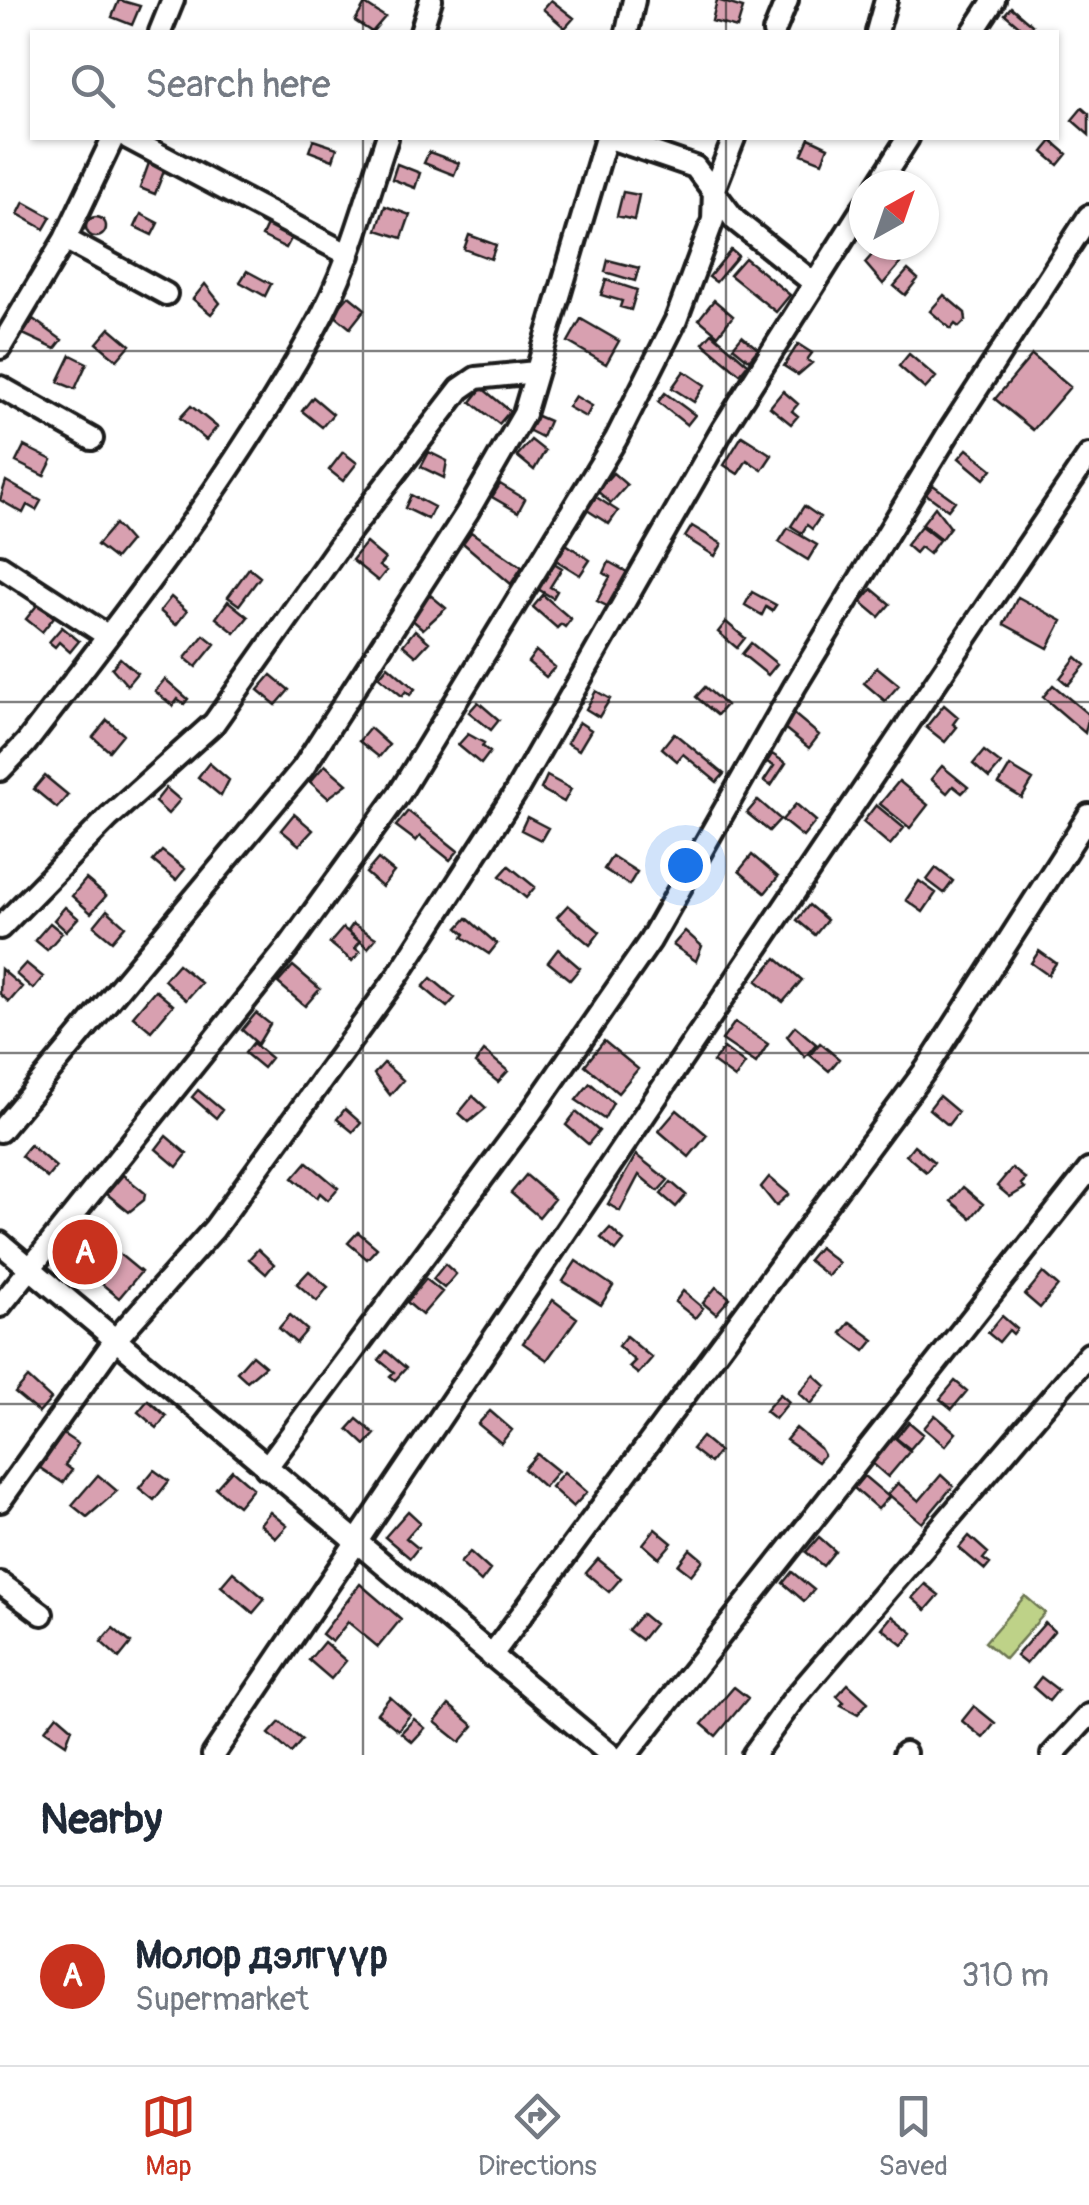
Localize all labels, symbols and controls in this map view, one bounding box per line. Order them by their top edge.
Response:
search box [30,30,1059,140]
icon: search [65,58,120,113]
text: Search here [145,61,331,109]
north arrow [849,170,939,260]
your location [660,840,711,891]
pin: A [52,1214,118,1290]
text: Nearby [40,1794,162,1846]
text: Молор дэлгүүр [135,1932,388,1980]
text: A [62,1956,83,1996]
text: 310 m [961,1956,1049,1996]
text: Supermarket [135,1980,309,2020]
tab: Map [141,2089,196,2184]
tab: Directions [478,2089,597,2184]
tab: Saved [879,2089,948,2184]

